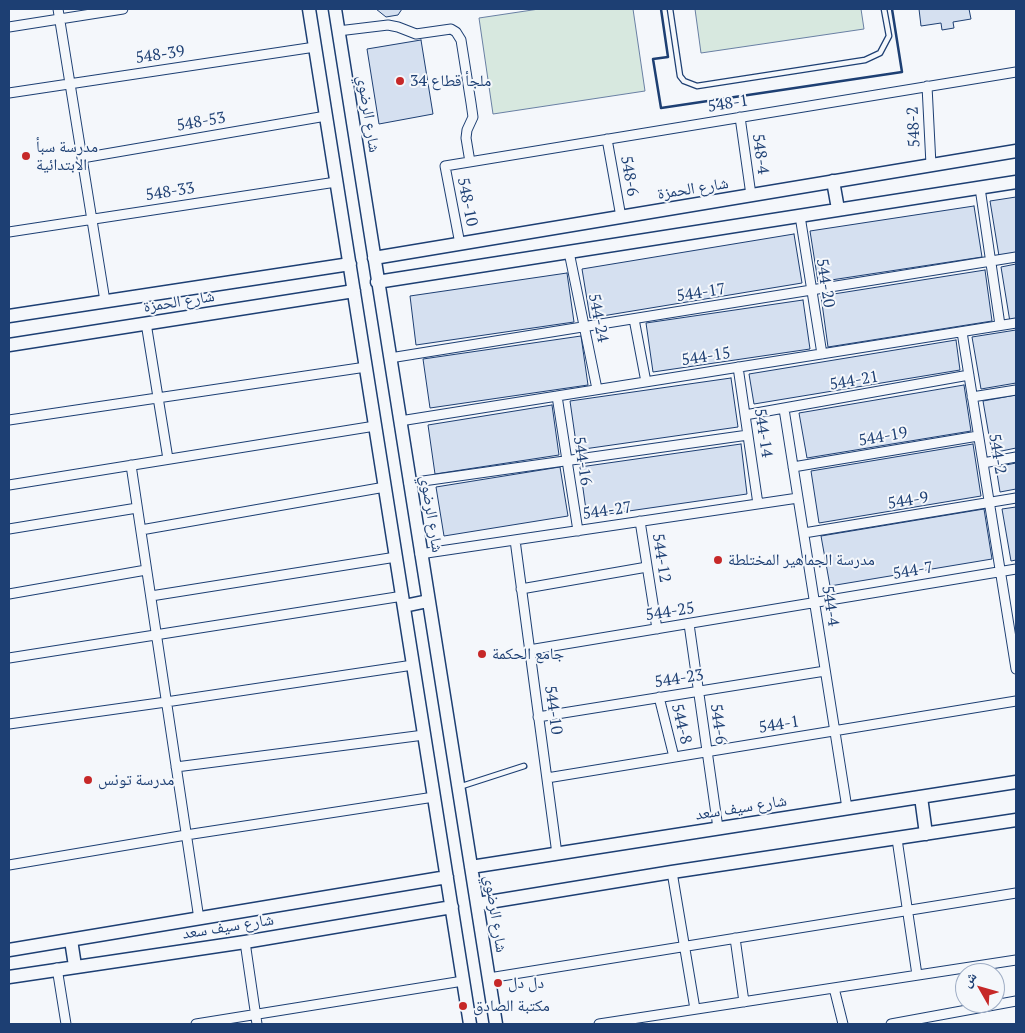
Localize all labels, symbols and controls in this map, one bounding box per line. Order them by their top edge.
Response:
street label: 548-39 [134,42,186,68]
place label: ملجأ قطاع 34 [410,71,491,91]
street label: شارع الرضوي [352,74,384,154]
marker: ملجأ قطاع 34 [394,75,406,87]
street label: 548-1 [706,91,750,117]
street label: 548-2 [903,106,925,148]
street label: 548-53 [175,108,227,136]
street label: 548-4 [748,132,772,176]
place label: مدرسة سبأ الابتدائية [36,137,98,175]
marker: مدرسة سبأ الابتدائية [20,150,32,162]
street label: 548-6 [616,154,642,198]
street label: شارع الحمزة [656,174,730,204]
street label: 548-10 [453,176,481,228]
street label: 548-33 [144,179,196,205]
street label: 544-20 [812,257,838,309]
street label: 544-17 [675,280,727,306]
street label: شارع الحمزة [142,287,216,317]
street label: 544-24 [584,292,612,344]
street label: 544-15 [680,344,732,370]
street label: 544-21 [828,367,880,395]
street label: 544-14 [750,407,776,459]
street label: 544-19 [857,423,909,451]
street label: 544-2 [984,432,1010,476]
street label: 544-16 [569,435,595,487]
street label: شارع الرضوي [415,474,447,554]
street label: 544-9 [886,488,930,514]
street label: 544-27 [581,498,633,524]
street label: 544-12 [648,532,674,584]
place label: مدرسة الجماهير المختلطة [728,550,875,570]
marker: مدرسة الجماهير المختلطة [712,554,724,566]
street label: 544-7 [891,558,935,584]
street label: 544-4 [817,584,843,628]
street label: 544-25 [644,599,696,625]
place label: جامع الحكمة [492,644,564,664]
marker: جامع الحكمة [476,648,488,660]
street label: 544-23 [653,666,705,692]
street label: 544-10 [540,684,566,736]
street label: 544-8 [667,702,695,746]
street label: 544-6 [706,702,730,746]
street label: 544-1 [757,712,801,738]
place label: مدرسة تونس [98,770,174,790]
marker: مدرسة تونس [82,774,94,786]
street label: شارع سيف سعد [694,791,788,825]
street label: شارع الرضوي [479,874,511,954]
street label: شارع سيف سعد [181,910,275,944]
north arrow [955,963,1005,1013]
text: ش [957,967,981,991]
place label: دل دل [508,973,544,993]
marker: دل دل [492,977,504,989]
place label: مكتبة الصادق [473,996,550,1016]
marker: مكتبة الصادق [457,1000,469,1012]

